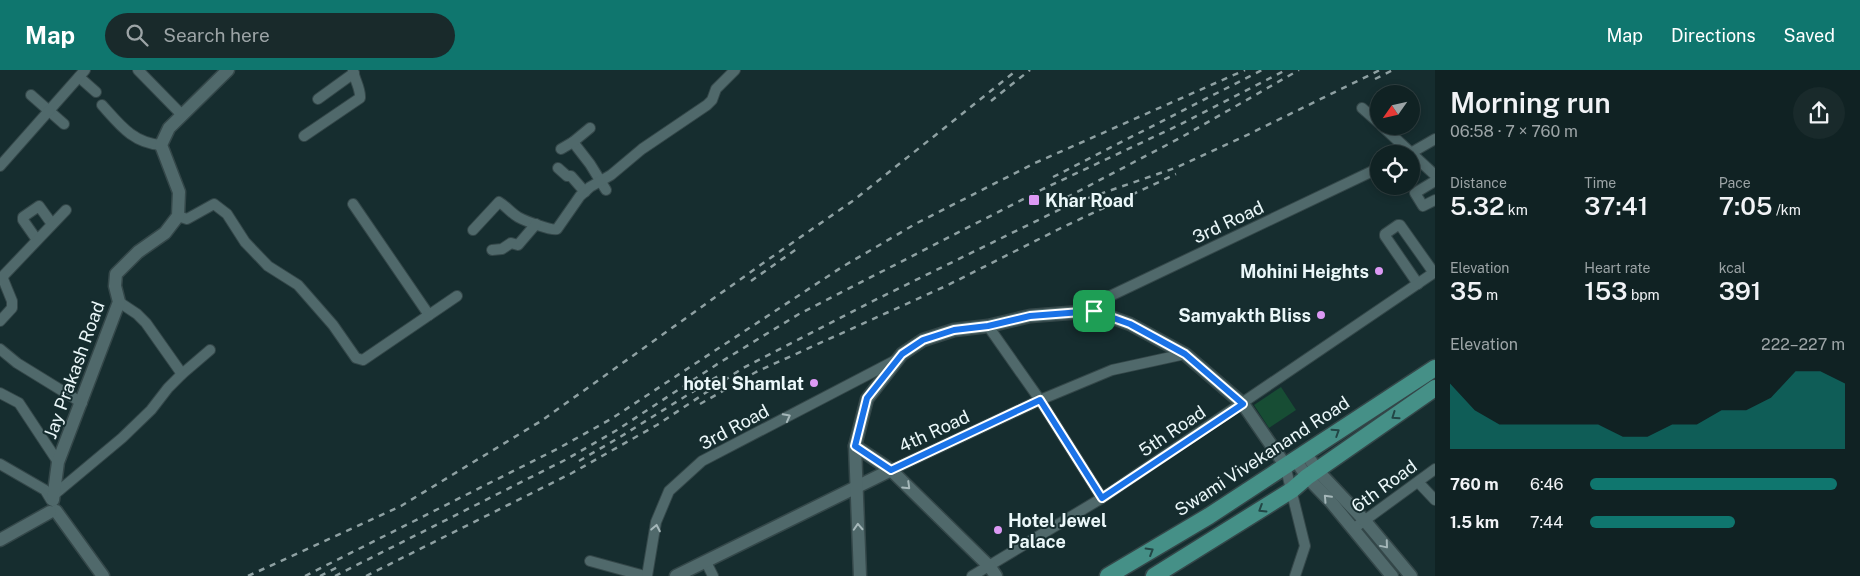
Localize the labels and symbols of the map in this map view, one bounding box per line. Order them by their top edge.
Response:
north arrow [1370,85,1420,135]
place label: Khar Road [1045,190,1134,211]
marker: Khar Road [1027,193,1041,207]
street label: 3rd Road [1189,196,1267,248]
place label: Mohini Heights [1240,261,1369,282]
marker: Mohini Heights [1373,265,1385,277]
pin [1073,290,1115,332]
street label: Jay Prakash Road [39,298,109,442]
place label: Samyakth Bliss [1178,305,1311,326]
marker: Samyakth Bliss [1315,309,1327,321]
place label: hotel Shamlat [683,373,804,394]
marker: hotel Shamlat [808,377,820,389]
street label: Swami Vivekanand Road [1171,392,1353,520]
street label: 3rd Road [696,400,772,454]
street label: 5th Road [1135,401,1209,461]
street label: 4th Road [895,405,973,457]
one-way arrow [1391,410,1401,419]
one-way arrow [782,413,791,423]
one-way arrow [1330,429,1339,438]
street label: 6th Road [1347,455,1421,517]
one-way arrow [901,480,910,489]
one-way arrow [1324,495,1333,504]
one-way arrow [1259,502,1268,512]
place label: Hotel Jewel Palace [1008,510,1107,552]
one-way arrow [852,523,863,531]
one-way arrow [650,524,660,532]
marker: Hotel Jewel Palace [992,524,1004,536]
one-way arrow [1379,539,1387,548]
one-way arrow [1145,547,1154,557]

